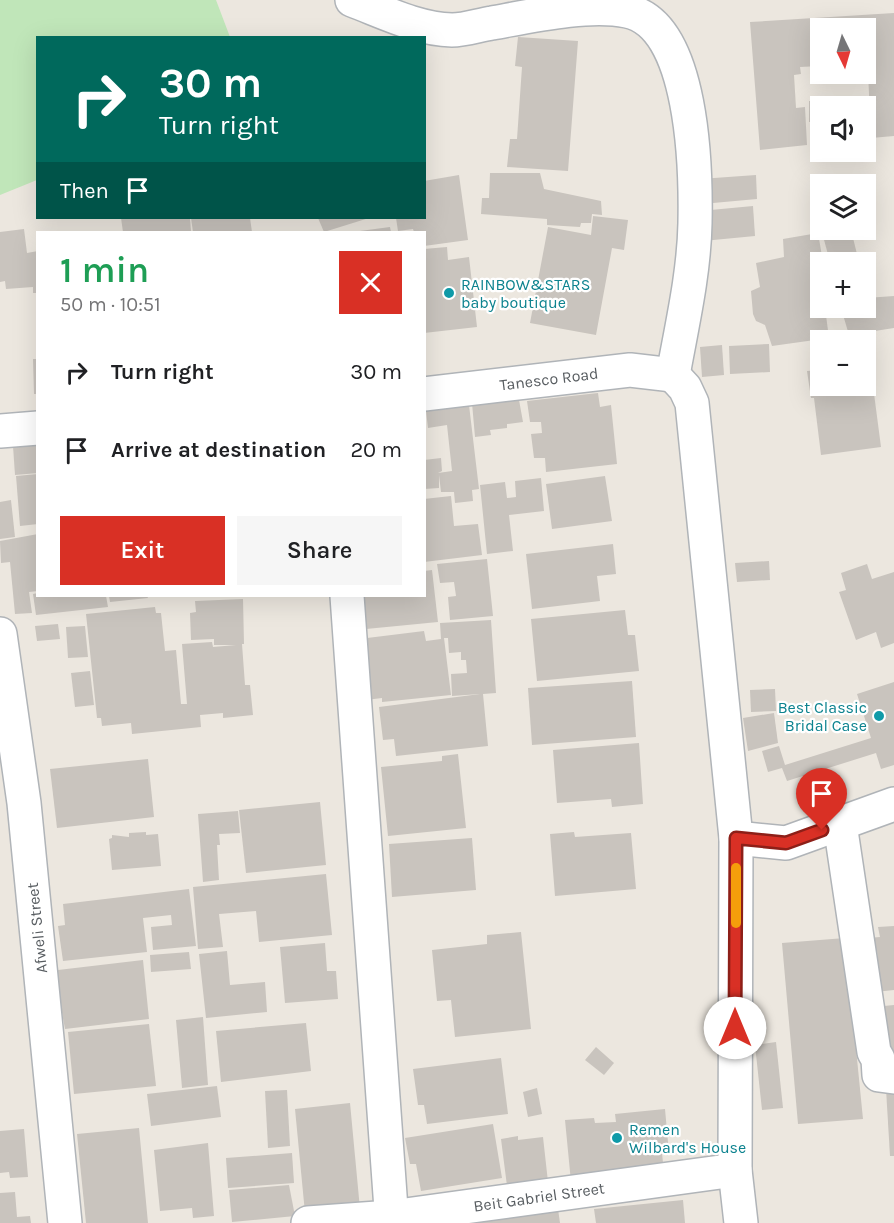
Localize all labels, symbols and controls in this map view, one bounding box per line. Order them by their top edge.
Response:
north arrow [810,18,876,84]
map controls [810,18,876,396]
text: 30 m [159,58,262,108]
icon: right [60,60,138,138]
button: sound [810,96,876,162]
text: Turn right [159,109,279,141]
icon: arrive [121,174,154,207]
button: layers [810,174,876,240]
text: Then [60,178,109,204]
text: 1 min [60,249,149,291]
button: close [339,251,402,314]
button: + [810,252,876,318]
place label: RAINBOW&STARS baby boutique [461,275,590,312]
marker: RAINBOW&STARS baby boutique [442,286,456,300]
text: 50 m · 10:51 [60,293,161,316]
button: − [810,330,876,396]
icon: right [60,356,93,389]
text: Turn right [111,359,214,385]
text: 30 m [350,359,402,385]
street label: Tanesco Road [499,364,599,394]
icon: arrive [60,434,93,467]
text: Arrive at destination [111,437,326,463]
text: 20 m [350,437,402,463]
button: Exit [60,516,225,585]
button: Share [237,516,402,585]
place label: Best Classic Bridal Case [778,698,867,735]
marker: Best Classic Bridal Case [872,709,886,723]
pin [796,768,847,830]
icon: arrive [805,777,838,810]
street label: Afweli Street [23,882,51,974]
position arrow [703,996,767,1060]
place label: Remen Wilbard's House [629,1120,746,1157]
marker: Remen Wilbard's House [610,1131,624,1145]
street label: Beit Gabriel Street [472,1178,606,1216]

